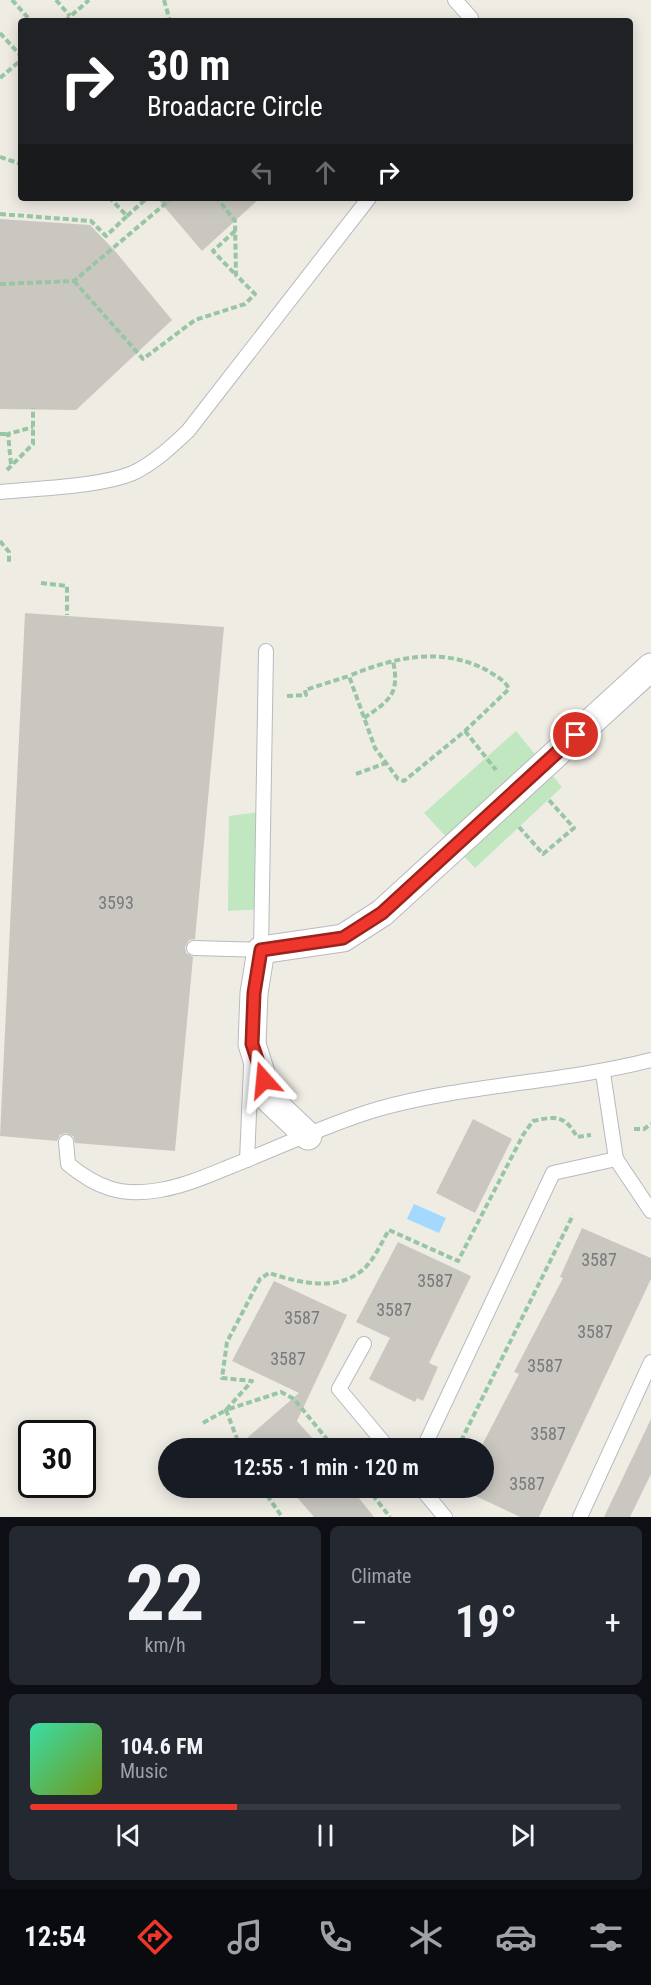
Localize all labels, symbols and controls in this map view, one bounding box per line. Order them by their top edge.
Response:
text: 30 m [147,41,230,90]
icon: right [48,42,126,120]
text: Broadacre Circle [147,91,323,123]
icon: left [246,156,279,189]
icon: ahead [309,156,342,189]
icon: right [372,156,405,189]
pin [550,709,601,760]
icon: arrive [559,718,592,751]
house number: 3593 [98,892,134,913]
position arrow [232,1048,296,1112]
house number: 3587 [581,1249,617,1270]
house number: 3587 [417,1270,453,1291]
house number: 3587 [376,1299,412,1320]
house number: 3587 [284,1307,320,1328]
house number: 3587 [577,1321,613,1342]
house number: 3587 [270,1348,306,1369]
house number: 3587 [527,1355,563,1376]
speed limit sign: 30 [18,1420,96,1498]
house number: 3587 [530,1423,566,1444]
text: 12:55 · 1 min · 120 m [233,1455,419,1480]
house number: 3587 [509,1473,545,1494]
text: 22 [126,1548,204,1639]
text: Climate [351,1564,411,1588]
text: 19° [455,1595,517,1648]
text: − [351,1603,368,1642]
text: + [605,1603,621,1642]
text: km/h [144,1633,186,1657]
text: 104.6 FM [120,1734,203,1759]
text: Music [120,1759,168,1783]
icon: previous [112,1819,145,1852]
icon: pause [309,1819,342,1852]
icon: next [506,1819,539,1852]
icon: directions [134,1916,176,1958]
icon: music [224,1916,266,1958]
icon: phone [314,1916,356,1958]
icon: climate [405,1916,447,1958]
icon: car [495,1916,537,1958]
icon: filters [585,1916,627,1958]
text: 12:54 [24,1921,86,1953]

